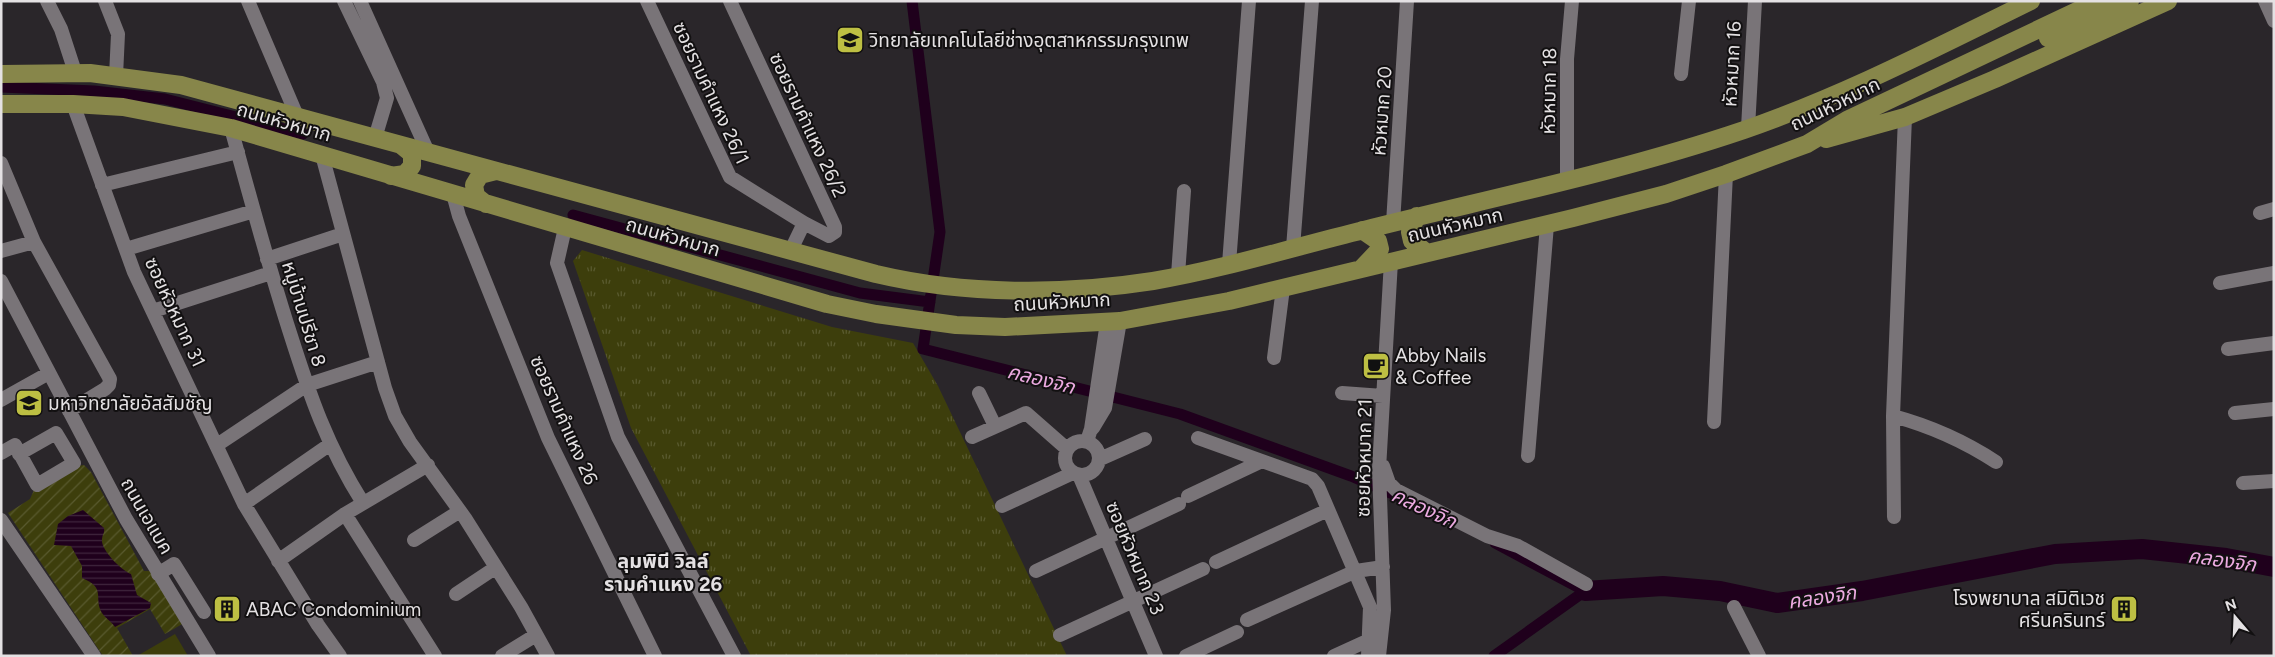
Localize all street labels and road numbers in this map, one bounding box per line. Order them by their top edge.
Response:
street label: ซอยรามคำแหง 26/1 [668,18,754,168]
street label: หัวหมาก 16 [1718,20,1746,107]
street label: หัวหมาก 18 [1537,47,1561,135]
street label: ซอยรามคำแหง 26/2 [764,49,852,201]
street label: หัวหมาก 20 [1367,65,1397,157]
street label: ถนนหัวหมาก [1786,72,1884,136]
street label: ถนนหัวหมาก [234,98,334,146]
street label: ถนนหัวหมาก [1405,203,1505,247]
street label: ถนนหัวหมาก [623,213,723,261]
street label: ซอยหัวหมาก 31 [140,254,210,370]
street label: หมู่บ้านปรีชา 8 [276,259,331,370]
street label: ถนนหัวหมาก [1013,288,1111,316]
street label: ซอยรามคำแหง 26 [525,352,603,488]
street label: ซอยหัวหมาก 21 [1351,399,1377,517]
street label: ถนนเอแบค [116,474,178,558]
street label: ซอยหัวหมาก 23 [1101,498,1169,618]

